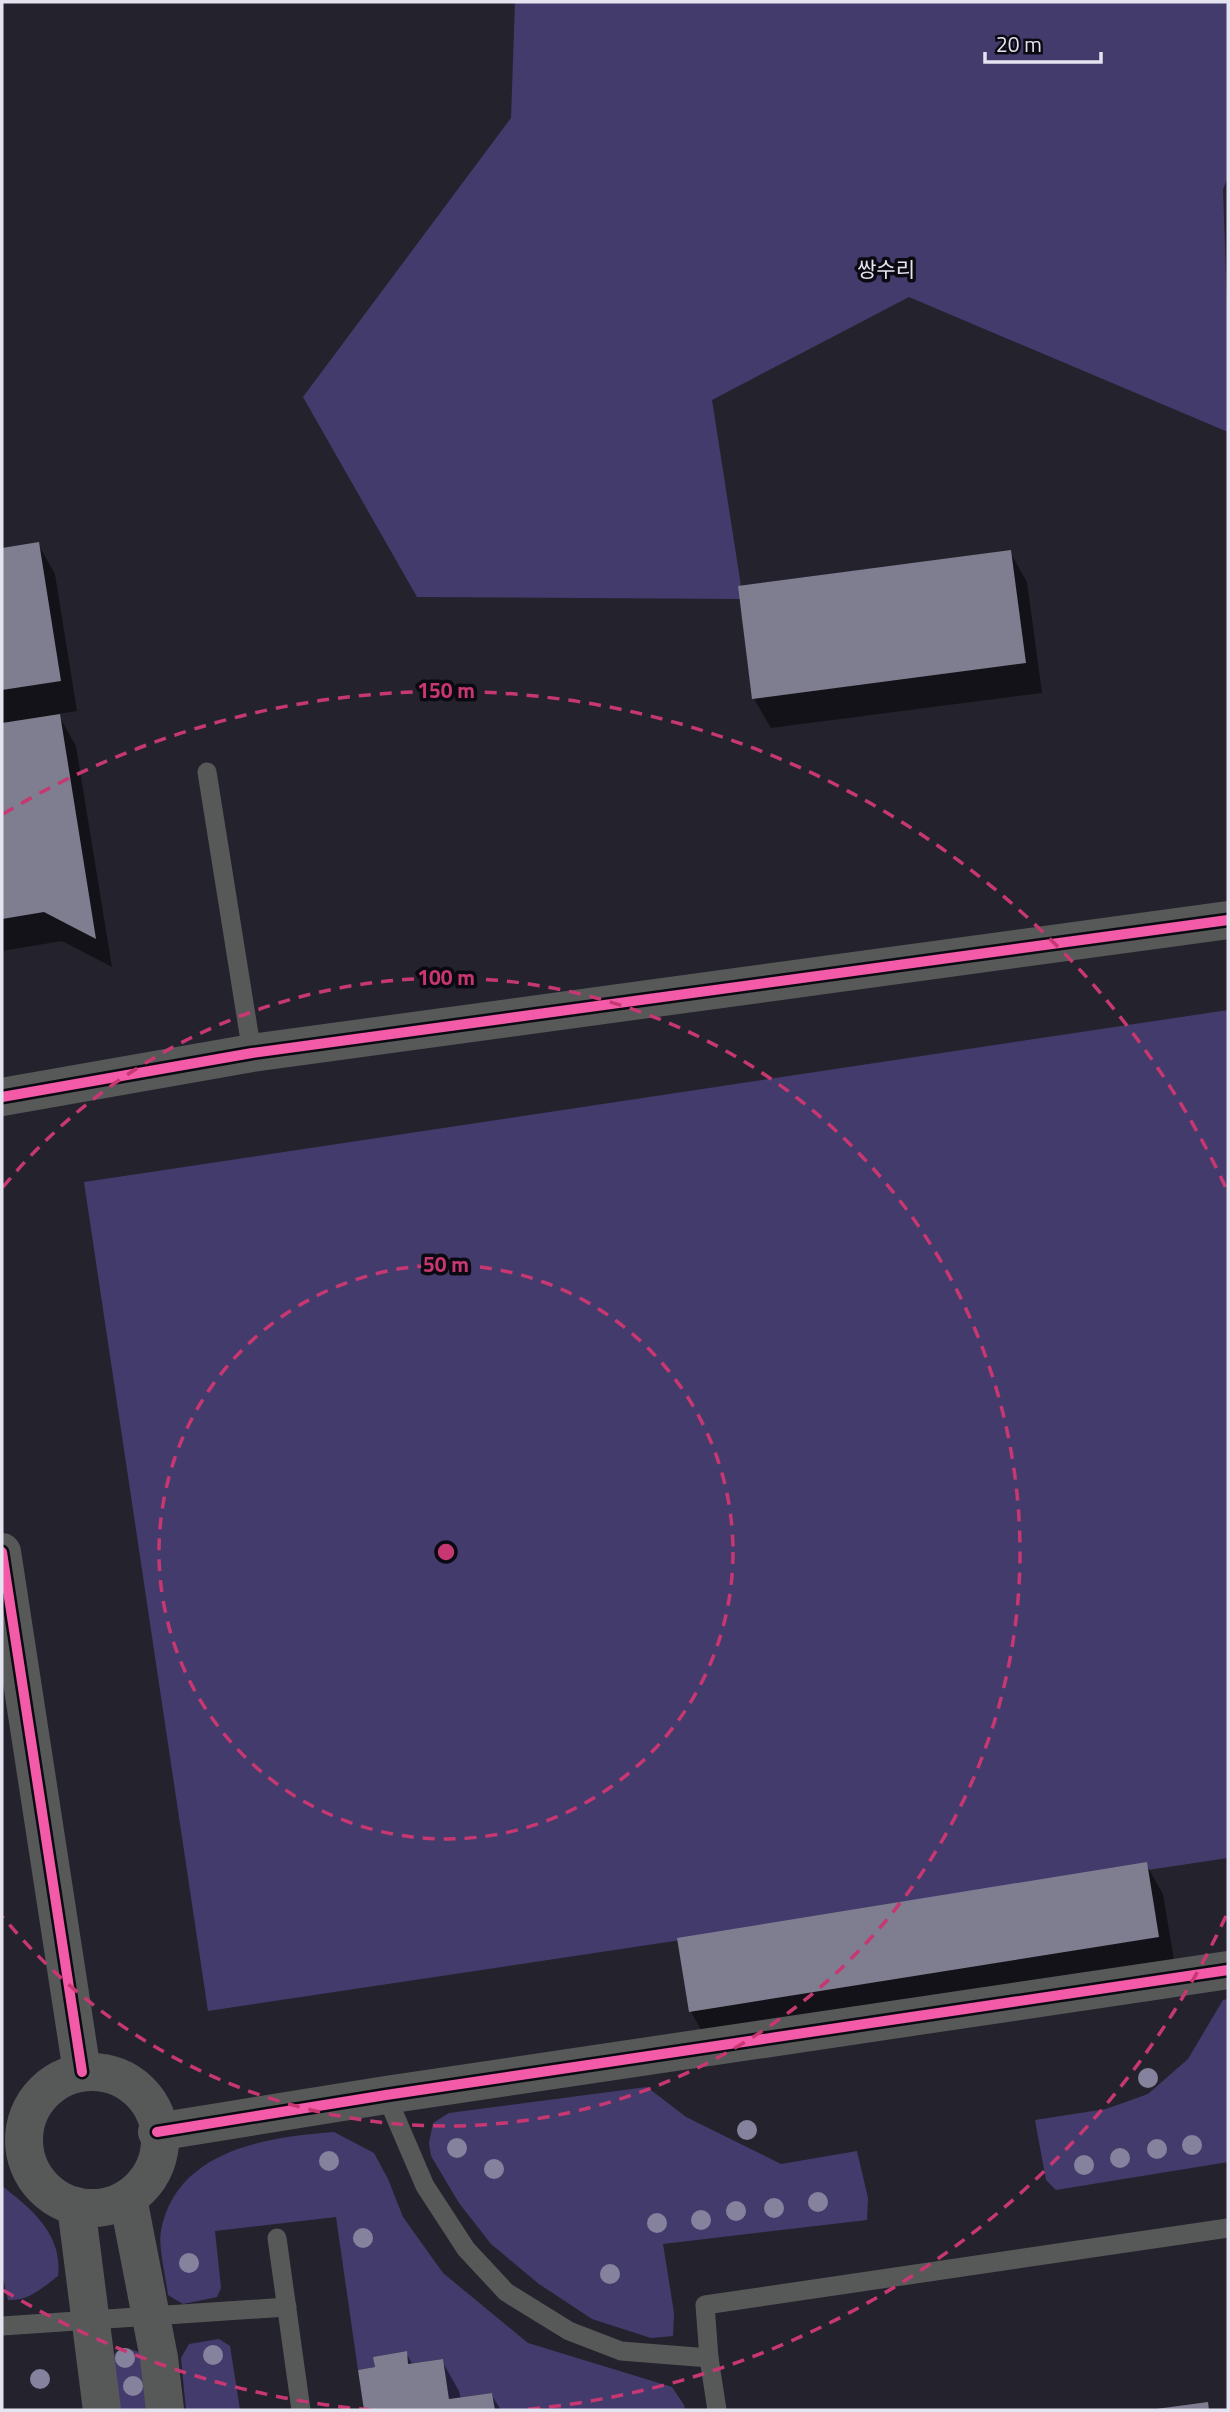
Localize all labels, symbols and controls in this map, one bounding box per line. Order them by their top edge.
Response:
scale bar [985,21,1100,65]
text: 20 m [996,28,1042,60]
district label: 쌍수리 [857,253,915,285]
text: 150 m [417,674,475,706]
text: 100 m [417,961,475,993]
text: 50 m [423,1248,469,1280]
centre of rings [434,1540,458,1564]

